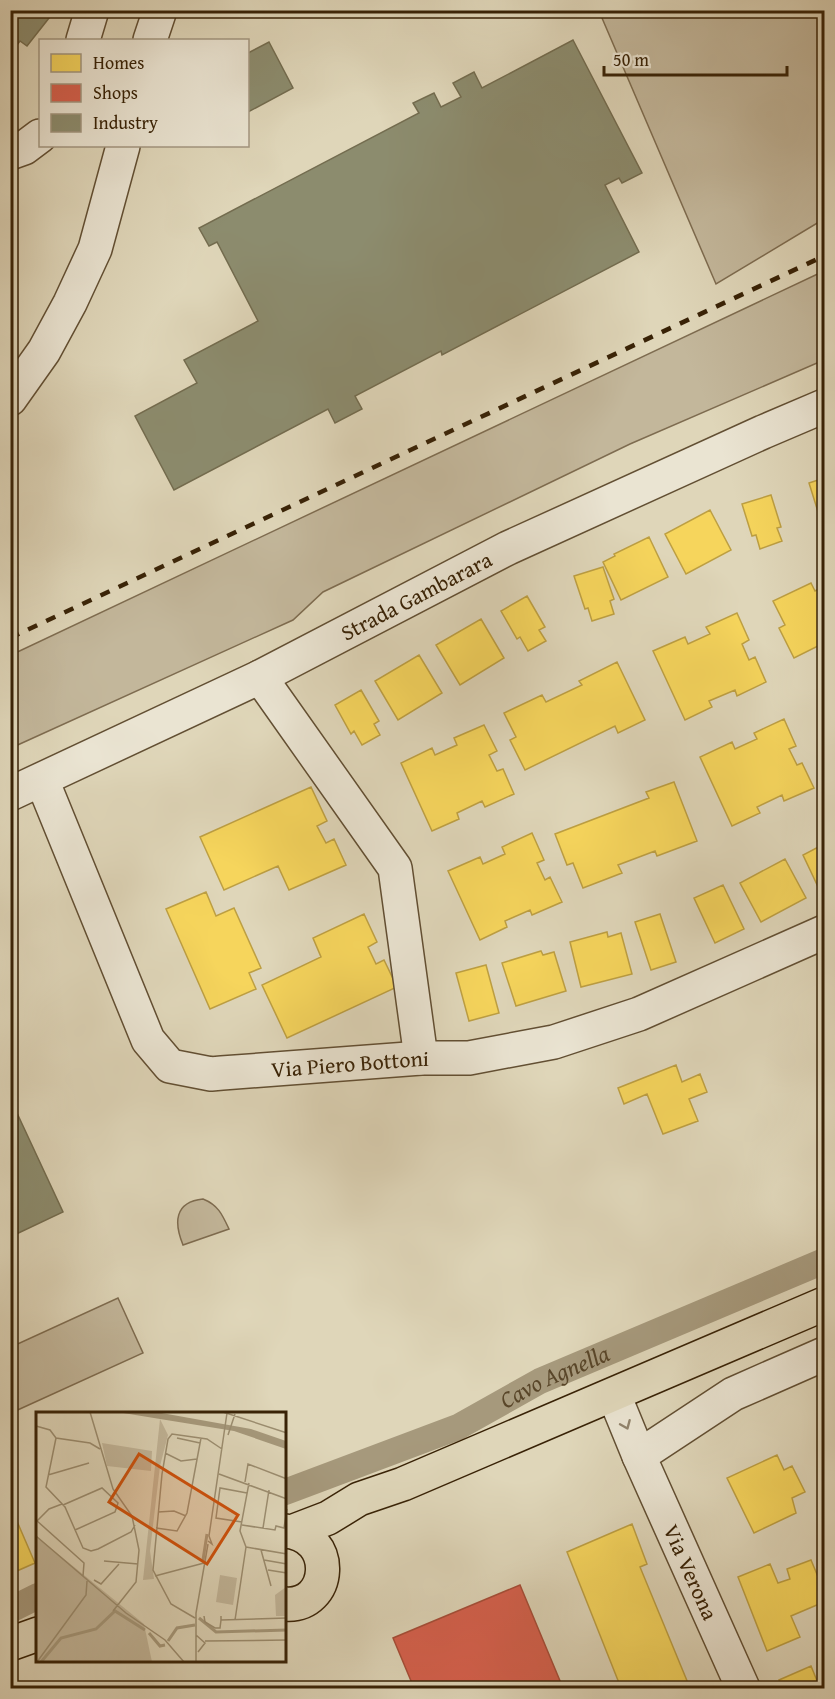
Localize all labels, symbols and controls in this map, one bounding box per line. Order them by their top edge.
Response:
legend [39,39,249,147]
scale bar [604,39,787,77]
text: 50 m [613,46,649,73]
text: Homes [93,49,144,76]
text: Shops [93,79,138,106]
text: Industry [93,109,158,136]
street label: Strada Gambarara [335,543,498,648]
street label: Via Piero Bottoni [270,1042,429,1085]
water label: Cavo Agnella [493,1336,615,1417]
inset map [36,1412,286,1663]
one-way arrow [619,1419,631,1430]
street label: Via Verona [656,1519,727,1626]

